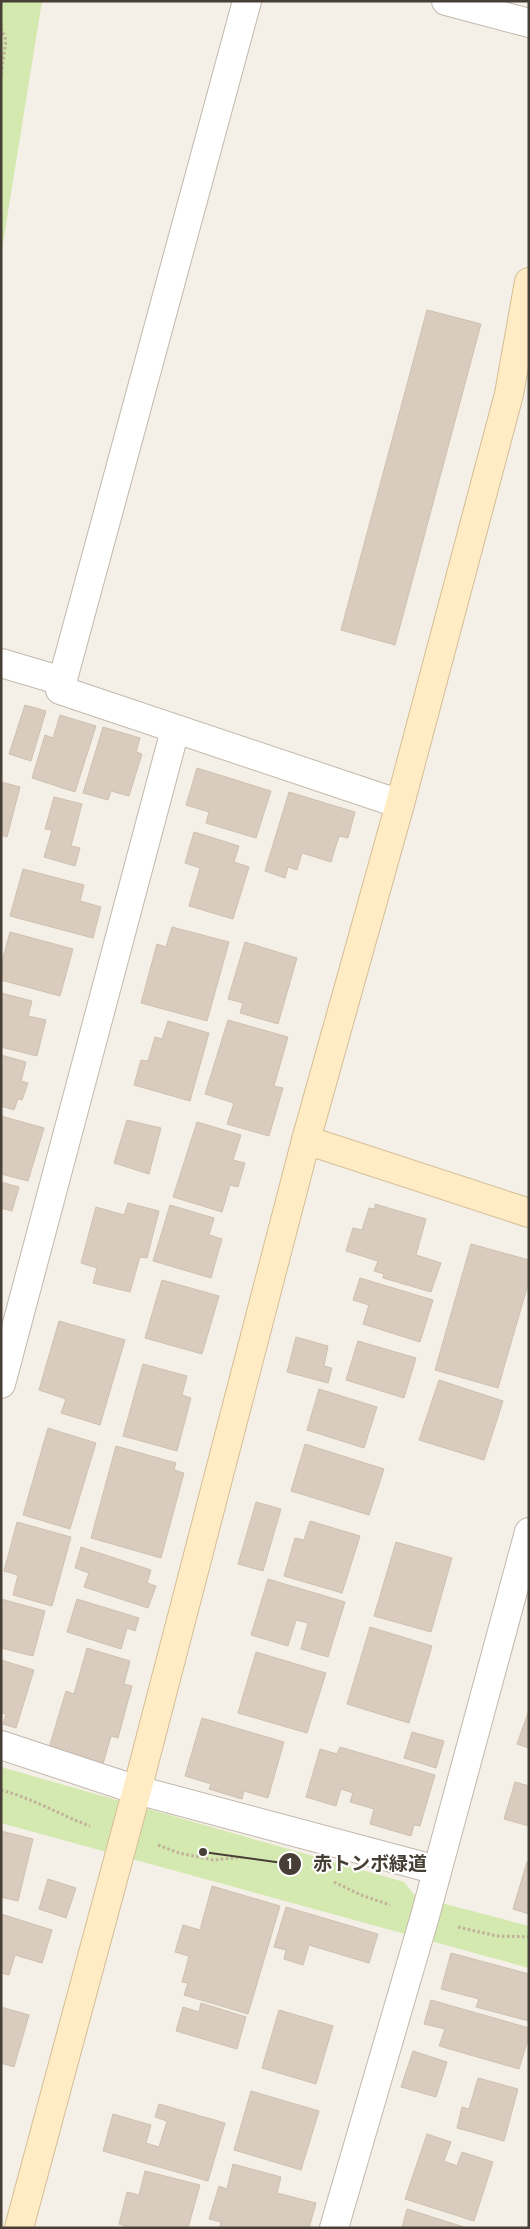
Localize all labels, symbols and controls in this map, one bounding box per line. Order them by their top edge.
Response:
callout: 赤トンボ緑道 [278,1847,437,1881]
text: 赤トンボ緑道 [313,1853,427,1877]
text: 1 [287,1856,293,1875]

